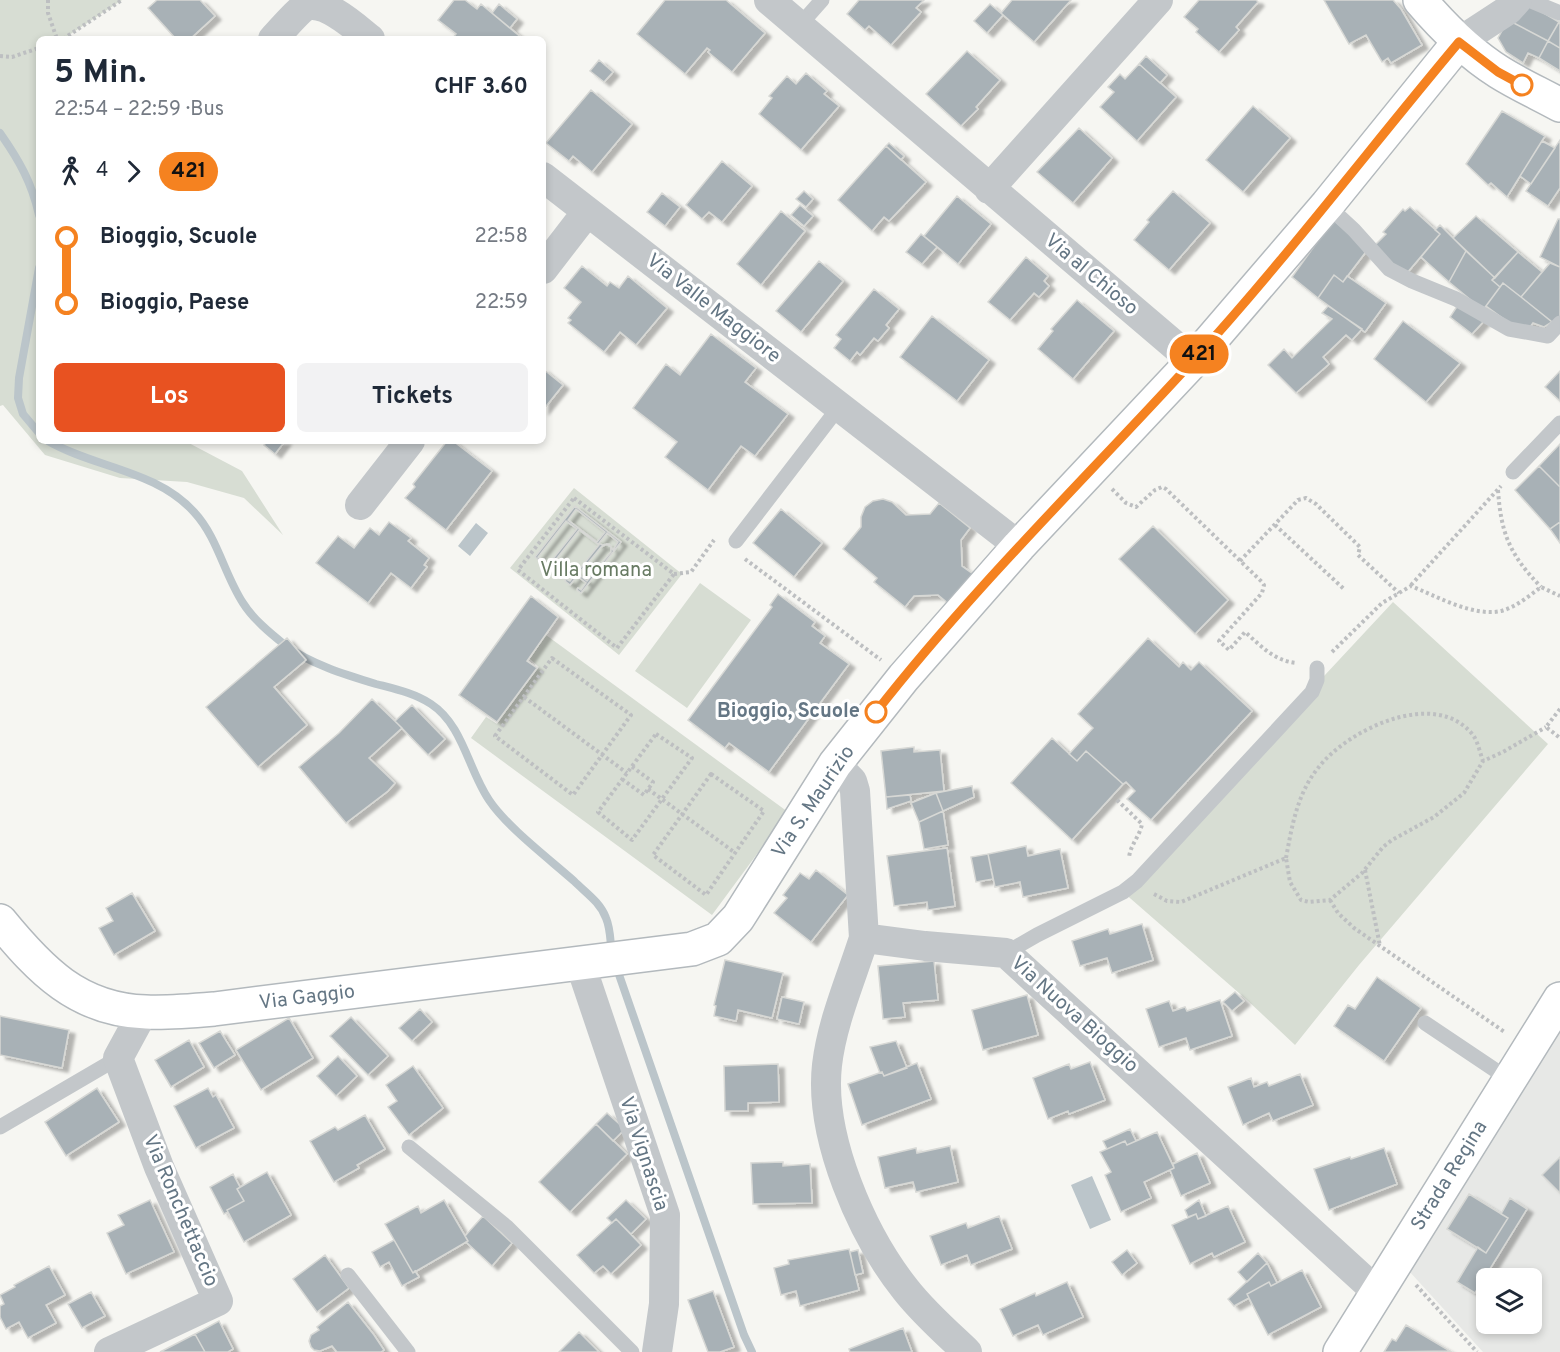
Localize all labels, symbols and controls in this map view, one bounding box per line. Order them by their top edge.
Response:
text: 5 Min. [54,53,146,95]
text: CHF 3.60 [434,74,528,101]
unlabelled marker [1511,74,1533,96]
text: 22:54 – 22:59 · Bus [54,97,224,123]
icon: walk [54,155,87,188]
icon: forward [117,155,150,188]
text: 4 [96,158,108,184]
text: 421 [171,158,206,185]
text: Bioggio, Scuole [100,224,257,251]
text: 22:58 [474,224,528,250]
street label: Via al Chioso [1039,228,1143,322]
street label: Via Valle Maggiore [641,248,785,370]
text: Bioggio, Paese [100,290,249,317]
text: 22:59 [475,290,528,316]
line badge: 421 [1164,334,1234,374]
text: 421 [1182,341,1216,368]
button: Los [54,363,285,432]
button: Tickets [297,363,528,432]
park label: Villa romana [540,558,652,584]
place label: Bioggio, Scuole [717,699,860,725]
marker: Bioggio, Scuole [865,701,887,723]
street label: Via S. Maurizio [767,741,861,863]
street label: Via Nuova Bioggio [1005,951,1143,1079]
street label: Via Gaggio [257,979,357,1017]
street label: Via Vignascia [612,1094,674,1214]
street label: Strada Regina [1406,1116,1494,1236]
street label: Via Ronchettaccio [136,1131,224,1291]
map controls [1476,1268,1542,1334]
button: layers [1476,1268,1542,1334]

